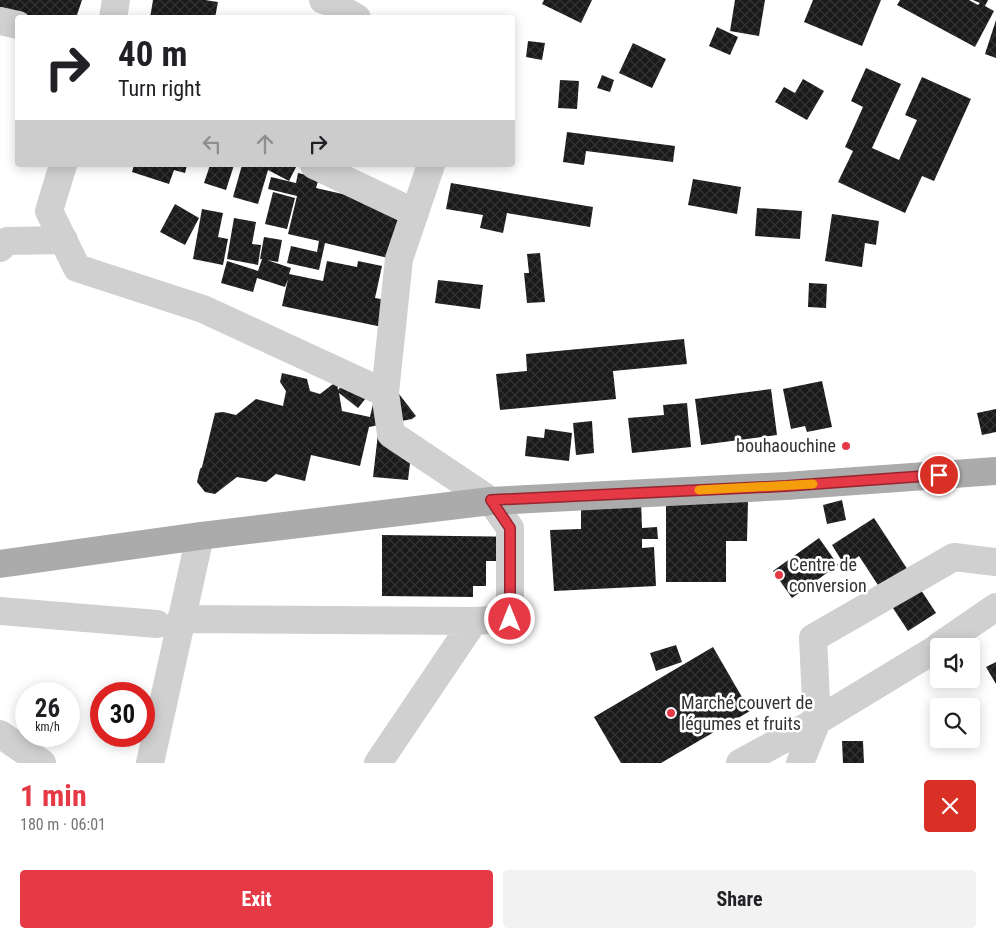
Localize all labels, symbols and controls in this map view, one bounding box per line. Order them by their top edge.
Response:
text: 40 m [118,34,187,75]
icon: right [35,35,100,100]
text: Turn right [118,76,201,101]
icon: left [198,130,226,158]
icon: ahead [251,130,279,158]
icon: right [304,130,332,158]
place label: bouhaouchine [736,435,836,456]
marker: bouhaouchine [840,440,852,452]
pin [918,454,960,496]
icon: arrive [925,461,953,489]
place label: Centre de conversion [789,554,867,596]
marker: Centre de conversion [773,569,785,581]
position arrow [483,592,535,644]
map controls [930,638,980,748]
button: sound [930,638,980,688]
speed limit sign: 30 [90,682,155,747]
place label: Marché couvert de légumes et fruits [681,692,813,734]
text: 26 [35,694,60,723]
button: search [930,698,980,748]
marker: Marché couvert de légumes et fruits [665,707,677,719]
text: km/h [35,720,60,734]
text: 1 min [20,778,87,813]
button: close [924,780,976,832]
text: 180 m · 06:01 [20,815,106,834]
button: Exit [20,870,493,928]
button: Share [503,870,976,928]

